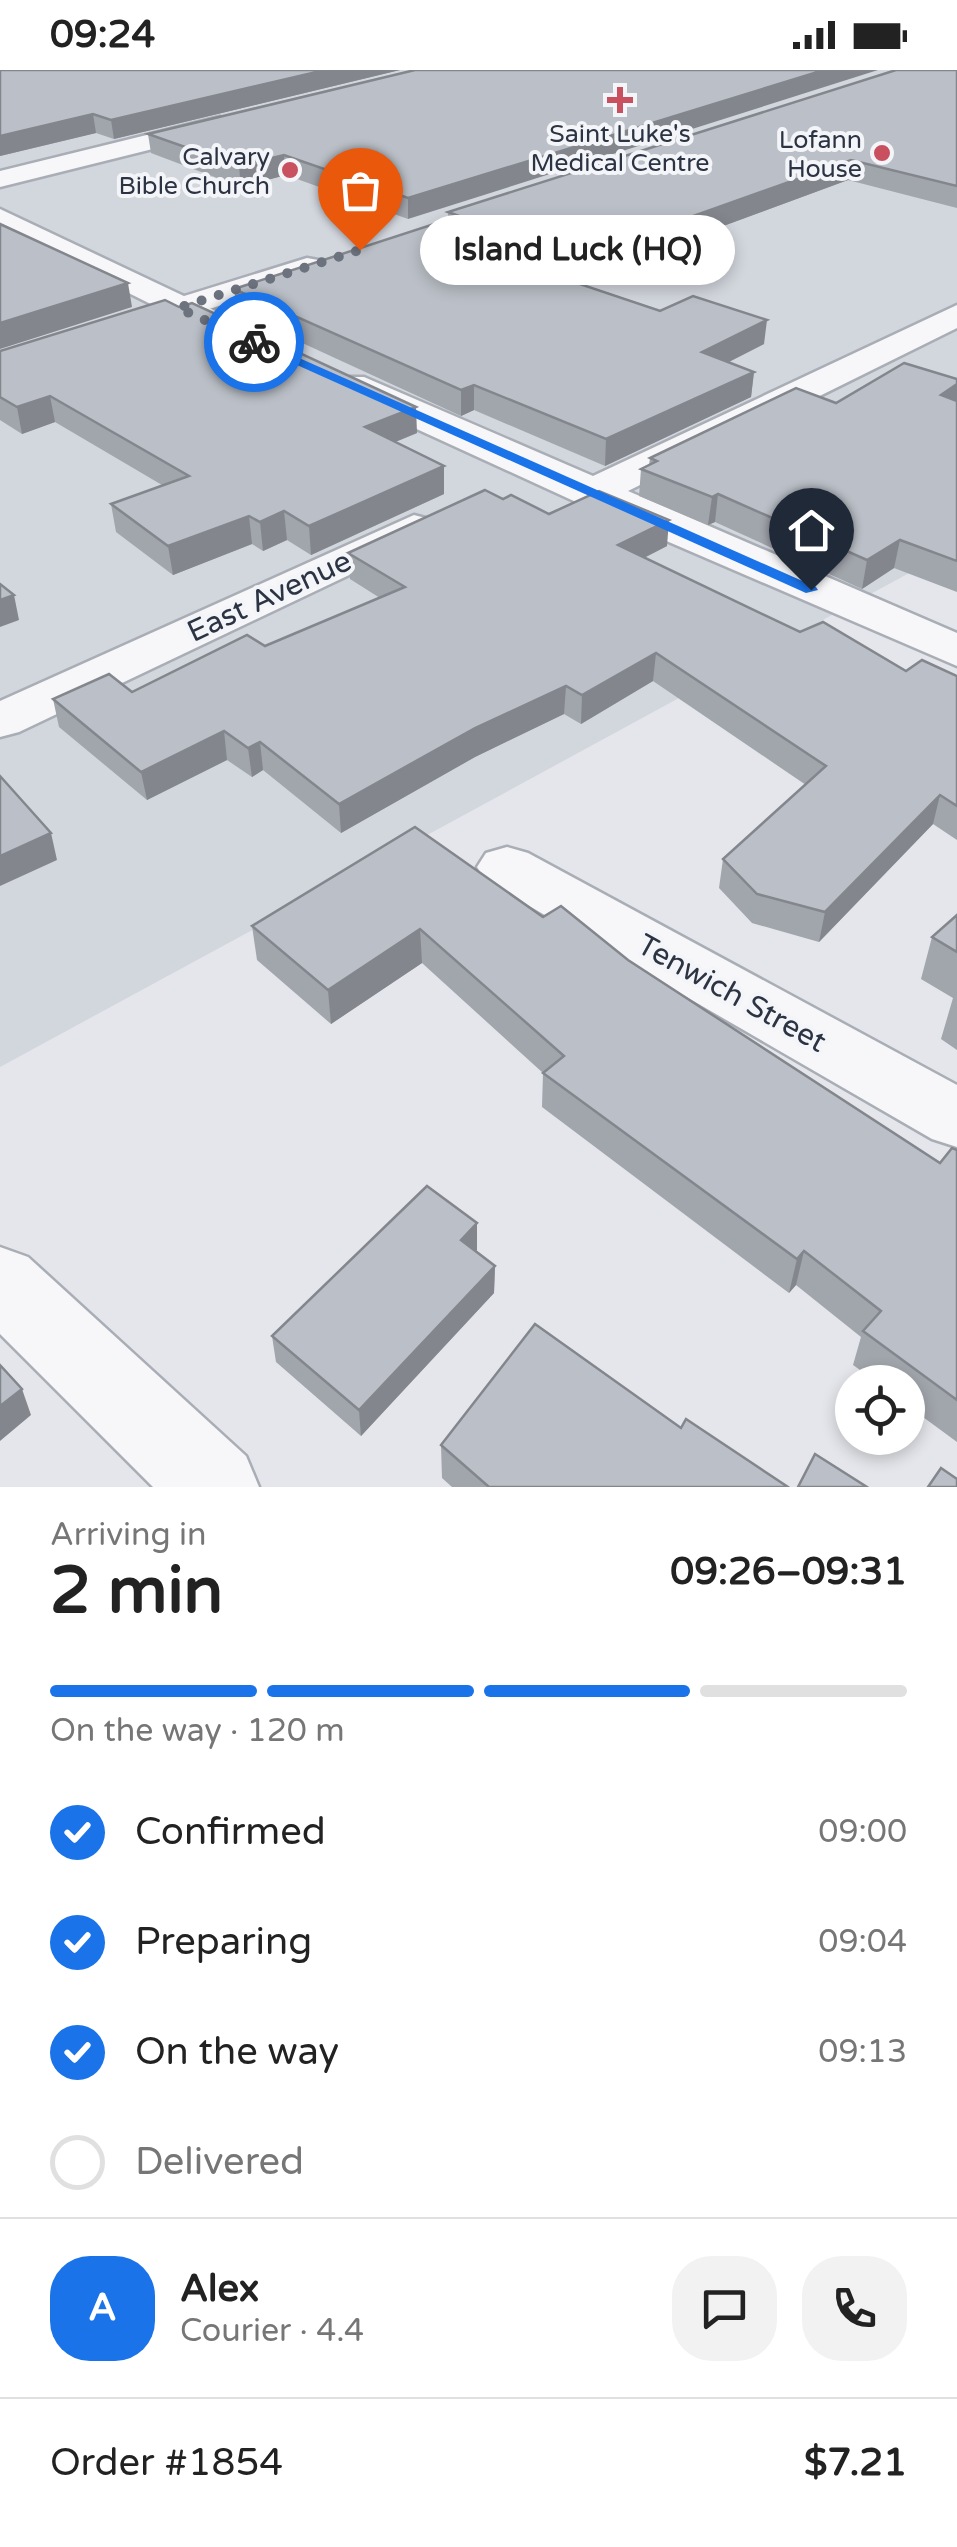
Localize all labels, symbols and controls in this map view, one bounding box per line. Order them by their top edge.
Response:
text: 09:24 [50,12,155,58]
marker: Saint Luke's Medical Centre [607,87,633,113]
place label: Saint Luke's Medical Centre [530,119,710,178]
place label: Lofann House [779,125,862,184]
place label: Calvary Bible Church [119,142,270,201]
marker: Lofann House [871,142,893,164]
pin [318,148,403,251]
marker: Calvary Bible Church [279,159,301,181]
icon: bag [333,163,388,218]
callout: Island Luck (HQ) [420,215,735,285]
text: Island Luck (HQ) [453,231,702,269]
courier [204,292,304,392]
icon: bike [227,315,282,370]
pin [769,488,854,591]
icon: home [784,503,839,558]
street label: East Avenue [181,542,357,651]
street label: Tenwich Street [631,926,833,1061]
map controls [835,1365,925,1455]
button: locate [835,1365,925,1455]
text: Arriving in [50,1516,207,1554]
text: 09:26–09:31 [670,1549,907,1595]
text: 2 min [50,1552,223,1631]
text: On the way · 120 m [50,1712,345,1750]
icon: check [50,1805,105,1860]
text: Confirmed [135,1809,326,1855]
text: 09:00 [818,1813,907,1851]
icon: check [50,1915,105,1970]
text: Preparing [135,1919,312,1965]
text: 09:04 [818,1923,907,1961]
icon: check [50,2025,105,2080]
text: On the way [135,2029,339,2075]
text: 09:13 [818,2033,907,2071]
text: Delivered [135,2139,304,2185]
button: chat [672,2256,777,2361]
button: phone [802,2256,907,2361]
text: Alex [180,2266,259,2312]
text: A [88,2285,117,2331]
text: Courier · 4.4 [180,2312,364,2350]
text: Order #1854 [50,2440,283,2486]
text: $7.21 [804,2440,907,2486]

